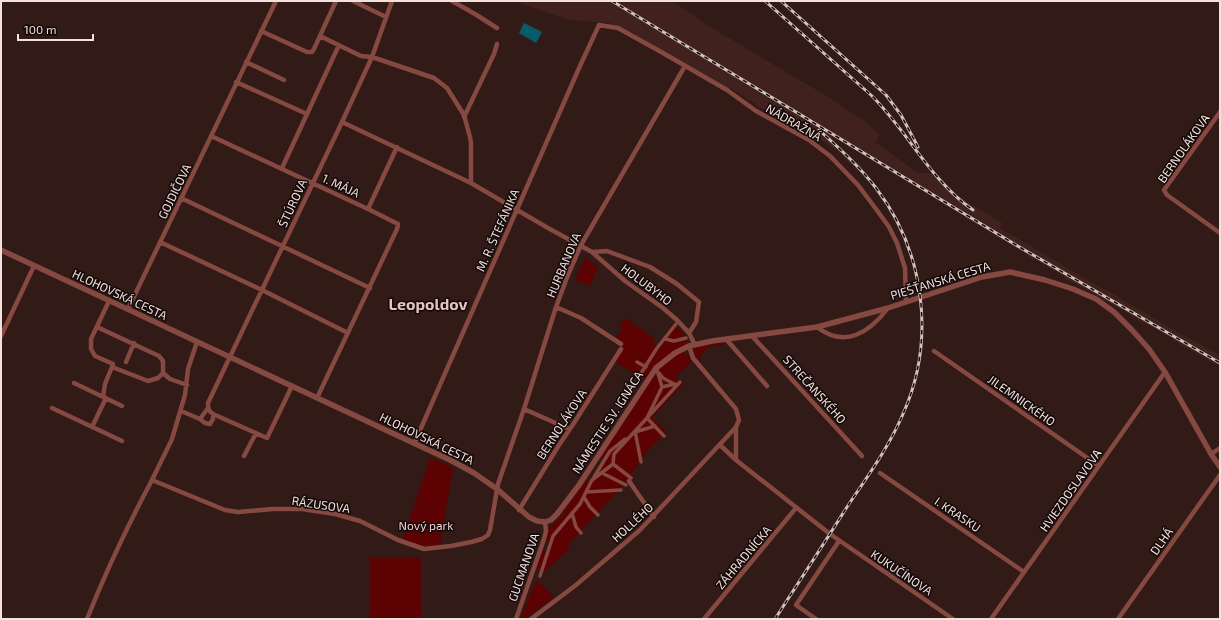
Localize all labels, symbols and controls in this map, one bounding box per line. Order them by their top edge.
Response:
scale bar [18,16,93,42]
text: 100 m [24,22,56,36]
street label: NÁDRAŽNÁ [764,101,825,144]
street label: BERNOLÁKOVA [1154,110,1212,185]
street label: GOJDIČOVA [155,161,194,221]
street label: 1. MÁJA [320,170,362,200]
street label: ŠTÚROVA [275,176,309,229]
street label: M. R. ŠTEFÁNIKA [473,186,522,273]
street label: HURBANOVA [543,230,583,300]
street label: PIEŠŤANSKÁ CESTA [888,258,992,302]
street label: HOLUBYHO [619,260,675,308]
street label: HLOHOVSKÁ CESTA [70,266,170,322]
district label: Leopoldov [388,294,468,313]
street label: STREČANSKÉHO [781,352,849,426]
street label: NÁMESTIE SV. IGNÁCA [569,368,646,476]
street label: JILEMNICKÉHO [986,372,1058,428]
street label: BERNOLÁKOVA [533,386,589,462]
street label: HLOHOVSKÁ CESTA [378,409,477,467]
street label: HVIEZDOSLAVOVA [1036,446,1104,534]
street label: RÁZUSOVA [291,493,352,515]
street label: I. KRASKU [932,494,984,534]
street label: HOLLÉHO [609,499,655,545]
park label: Nový park [399,518,453,532]
street label: ZÁHRADNÍCKA [713,522,774,591]
street label: DLHÁ [1147,524,1176,557]
street label: GUCMANOVA [505,531,541,603]
street label: KUKUČÍNOVA [869,546,936,598]

